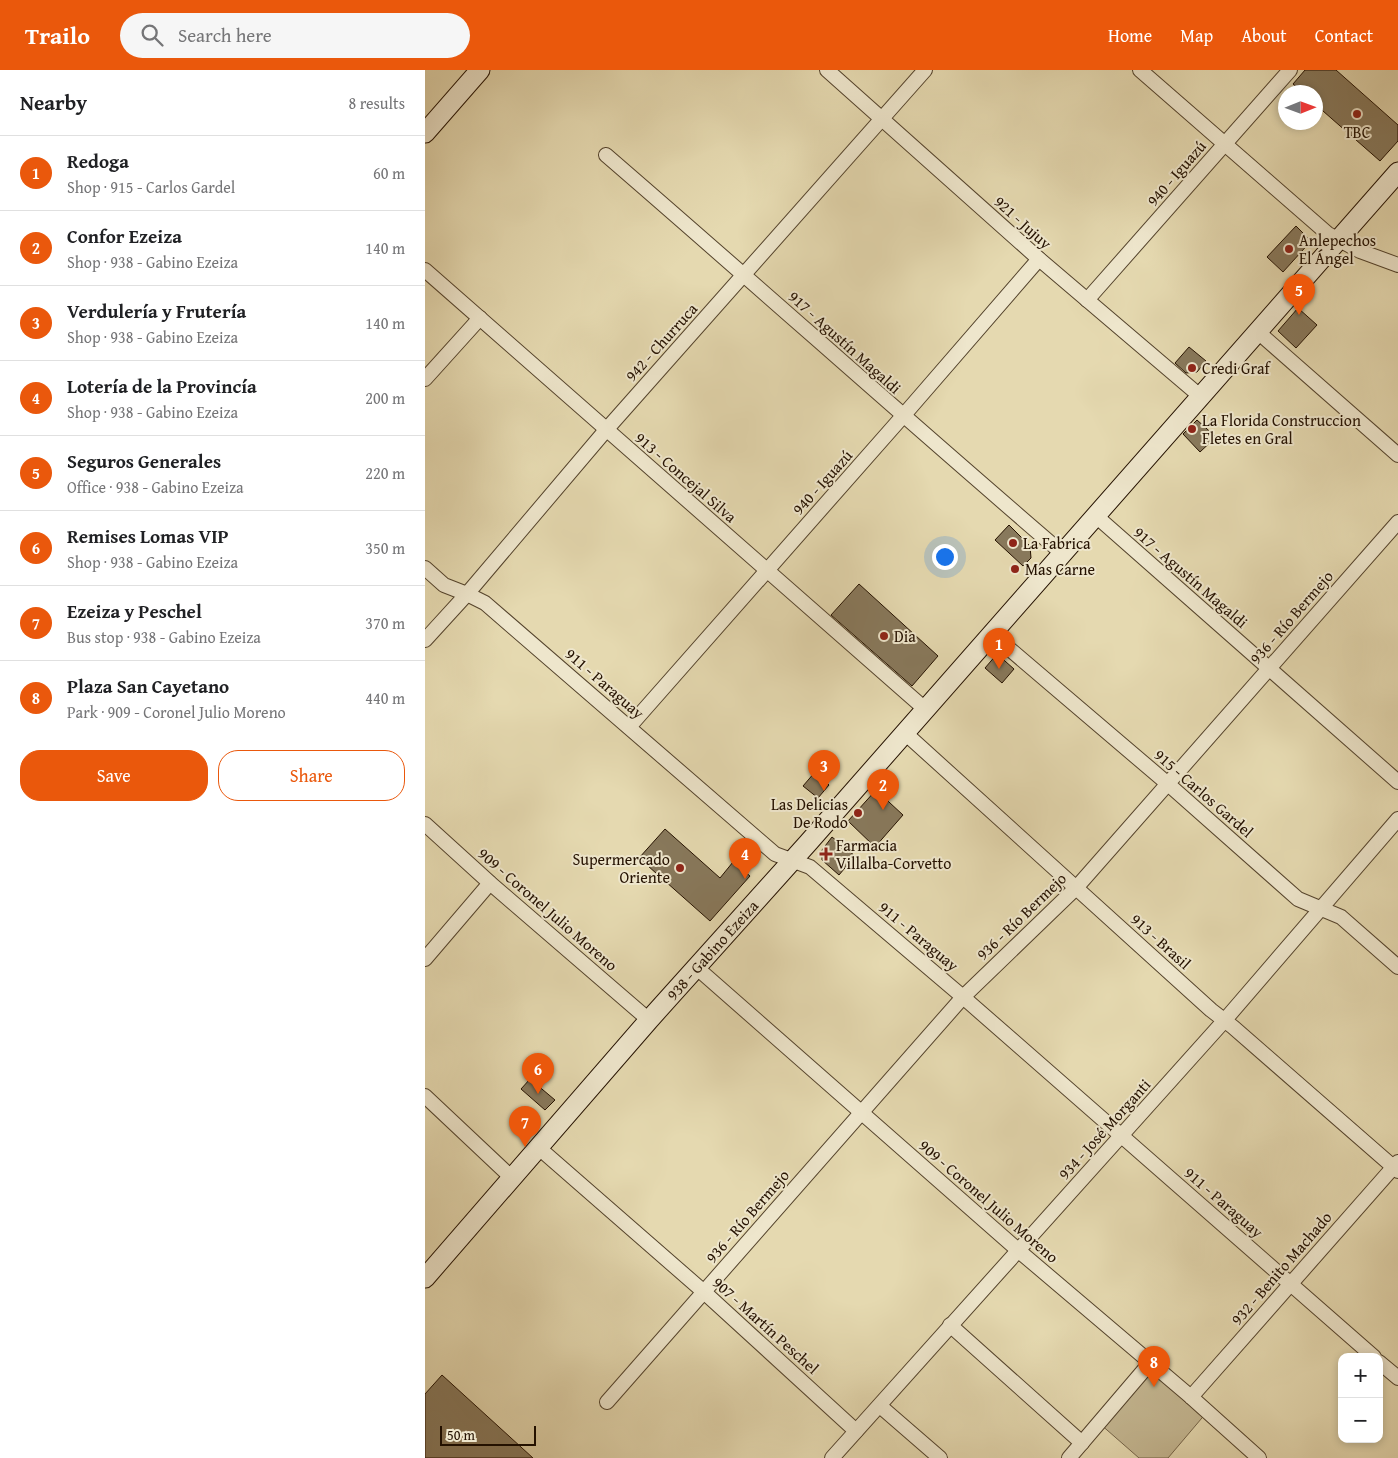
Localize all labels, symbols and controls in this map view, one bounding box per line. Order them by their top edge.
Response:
search box [120,13,470,58]
text: Trailo [25,18,90,53]
icon: search [138,21,166,49]
text: Search here [178,21,272,49]
text: Home [1108,22,1152,49]
text: Map [1180,22,1213,49]
text: About [1241,22,1287,49]
text: Contact [1315,22,1373,49]
north arrow [1278,85,1323,130]
text: Nearby [20,87,87,118]
text: 8 results [348,91,405,115]
marker: TBC [1351,108,1363,120]
place label: TBC [1344,120,1371,144]
street label: 940 - Iguazú [1141,135,1212,211]
text: Redoga [67,147,129,175]
text: 1 [32,161,40,185]
text: 60 m [373,161,405,185]
text: Shop · 915 - Carlos Gardel [67,175,235,199]
street label: 921 - Jujuy [989,190,1057,254]
text: Confor Ezeiza [67,222,182,250]
place label: Anlepechos El Ángel [1299,228,1376,270]
text: 2 [32,236,40,260]
text: 140 m [365,236,405,260]
marker: Anlepechos El Ángel [1283,243,1295,255]
text: Shop · 938 - Gabino Ezeiza [67,250,238,274]
pin: 5 [1283,274,1315,315]
street label: 917 - Agustín Magaldi [783,285,907,400]
text: Verdulería y Frutería [67,297,246,325]
street label: 942 - Churruca [619,297,703,387]
text: 3 [32,311,40,335]
text: 140 m [365,311,405,335]
text: Shop · 938 - Gabino Ezeiza [67,325,238,349]
place label: Credi Graf [1202,356,1272,380]
marker: Credi Graf [1186,362,1198,374]
text: Lotería de la Provincía [67,372,257,400]
text: 4 [32,386,40,410]
text: 200 m [365,386,405,410]
text: Shop · 938 - Gabino Ezeiza [67,400,238,424]
place label: La Florida Construccion Fletes en Gral [1202,408,1361,450]
marker: La Florida Construccion Fletes en Gral [1186,423,1198,435]
street label: 913 - Concejal Silva [630,426,742,528]
street label: 940 - Iguazú [786,444,858,520]
text: Seguros Generales [67,447,221,475]
text: 5 [32,461,40,485]
text: 220 m [365,461,405,485]
text: Office · 938 - Gabino Ezeiza [67,475,244,499]
street label: 917 - Agustín Magaldi [1129,520,1254,634]
text: Remises Lomas VIP [67,522,229,550]
place label: La Fabrica [1023,531,1091,555]
text: 6 [32,536,40,560]
text: 350 m [365,536,405,560]
marker: La Fabrica [1007,537,1019,549]
your location [932,544,958,570]
text: Shop · 938 - Gabino Ezeiza [67,550,238,574]
place label: Mas Carne [1025,557,1095,581]
marker: Mas Carne [1009,563,1021,575]
street label: 936 - Río Bermejo [1243,565,1339,669]
text: Ezeiza y Peschel [67,597,202,625]
text: 7 [32,611,40,635]
text: 370 m [365,611,405,635]
place label: Dia [894,624,916,648]
text: Bus stop · 938 - Gabino Ezeiza [67,625,261,649]
pin: 1 [983,628,1015,669]
marker: Dia [878,630,890,642]
street label: 911 - Paraguay [560,642,650,724]
text: Plaza San Cayetano [67,672,229,700]
text: 8 [32,686,40,710]
text: 440 m [365,686,405,710]
text: Park · 909 - Coronel Julio Moreno [67,700,286,724]
street label: 915 - Carlos Gardel [1149,743,1259,843]
button: Save [20,750,208,801]
button: Share [218,750,405,801]
pin: 3 [808,750,840,791]
pin: 2 [867,769,899,810]
place label: Las Delicias De Rodo [771,792,848,834]
marker: Las Delicias De Rodo [852,807,864,819]
place label: Farmacia Villalba-Corvetto [836,833,951,875]
pin: 4 [729,838,761,879]
street label: 909 - Coronel Julio Moreno [473,841,623,977]
place label: Supermercado Oriente [573,847,670,889]
marker: Farmacia Villalba-Corvetto [820,848,832,860]
marker: Supermercado Oriente [674,862,686,874]
street label: 936 - Río Bermejo [970,867,1072,965]
street label: 938 - Gabino Ezeiza [660,894,764,1005]
street label: 911 - Paraguay [874,895,964,977]
street label: 913 - Brasil [1125,907,1197,975]
pin: 6 [522,1053,554,1094]
street label: 934 - José Morganti [1052,1073,1156,1185]
pin: 7 [509,1106,541,1147]
street label: 909 - Coronel Julio Moreno [914,1133,1064,1269]
street label: 911 - Paraguay [1179,1161,1269,1243]
street label: 936 - Río Bermejo [699,1164,795,1268]
street label: 932 - Benito Machado [1225,1206,1337,1330]
street label: 907 - Martín Peschel [707,1271,825,1380]
pin: 8 [1138,1346,1170,1387]
map controls [1338,1353,1383,1443]
button: + [1338,1353,1383,1398]
button: − [1338,1398,1383,1443]
scale bar [440,1423,536,1446]
text: 50 m [447,1425,475,1445]

